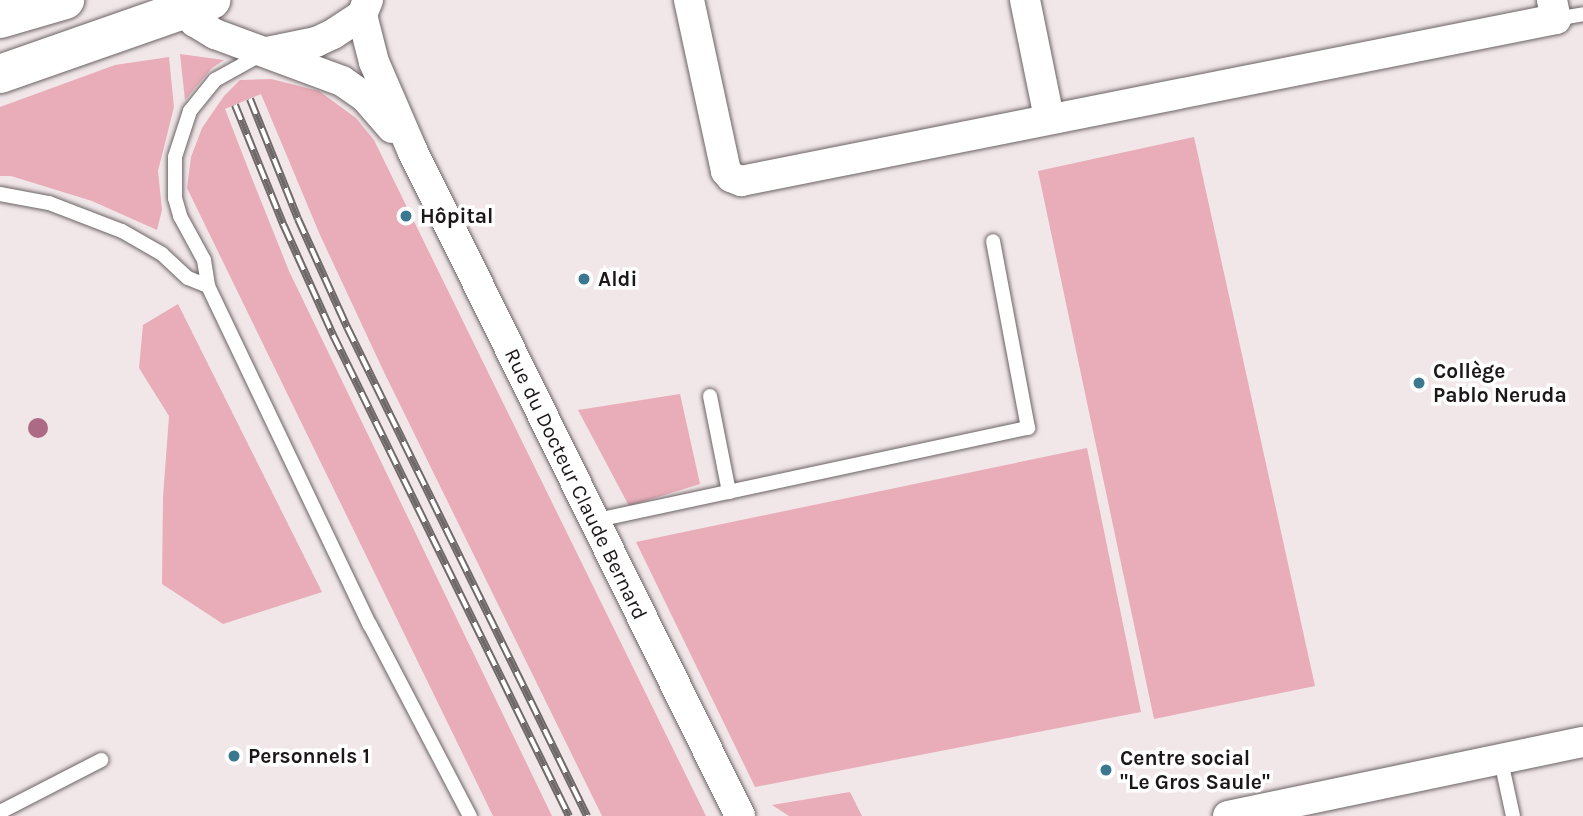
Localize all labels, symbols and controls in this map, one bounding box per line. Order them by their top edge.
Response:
place label: Hôpital [420,203,493,229]
marker: Hôpital [398,208,414,224]
place label: Aldi [598,266,637,292]
marker: Aldi [576,271,592,287]
street label: Rue du Docteur Claude Bernard [499,344,653,624]
place label: Collège Pablo Neruda [1433,358,1567,408]
marker: Collège Pablo Neruda [1411,375,1427,391]
place label: Personnels 1 [248,743,370,769]
place label: Centre social "Le Gros Saule" [1120,745,1270,795]
marker: Personnels 1 [226,748,242,764]
marker: Centre social "Le Gros Saule" [1098,762,1114,778]

